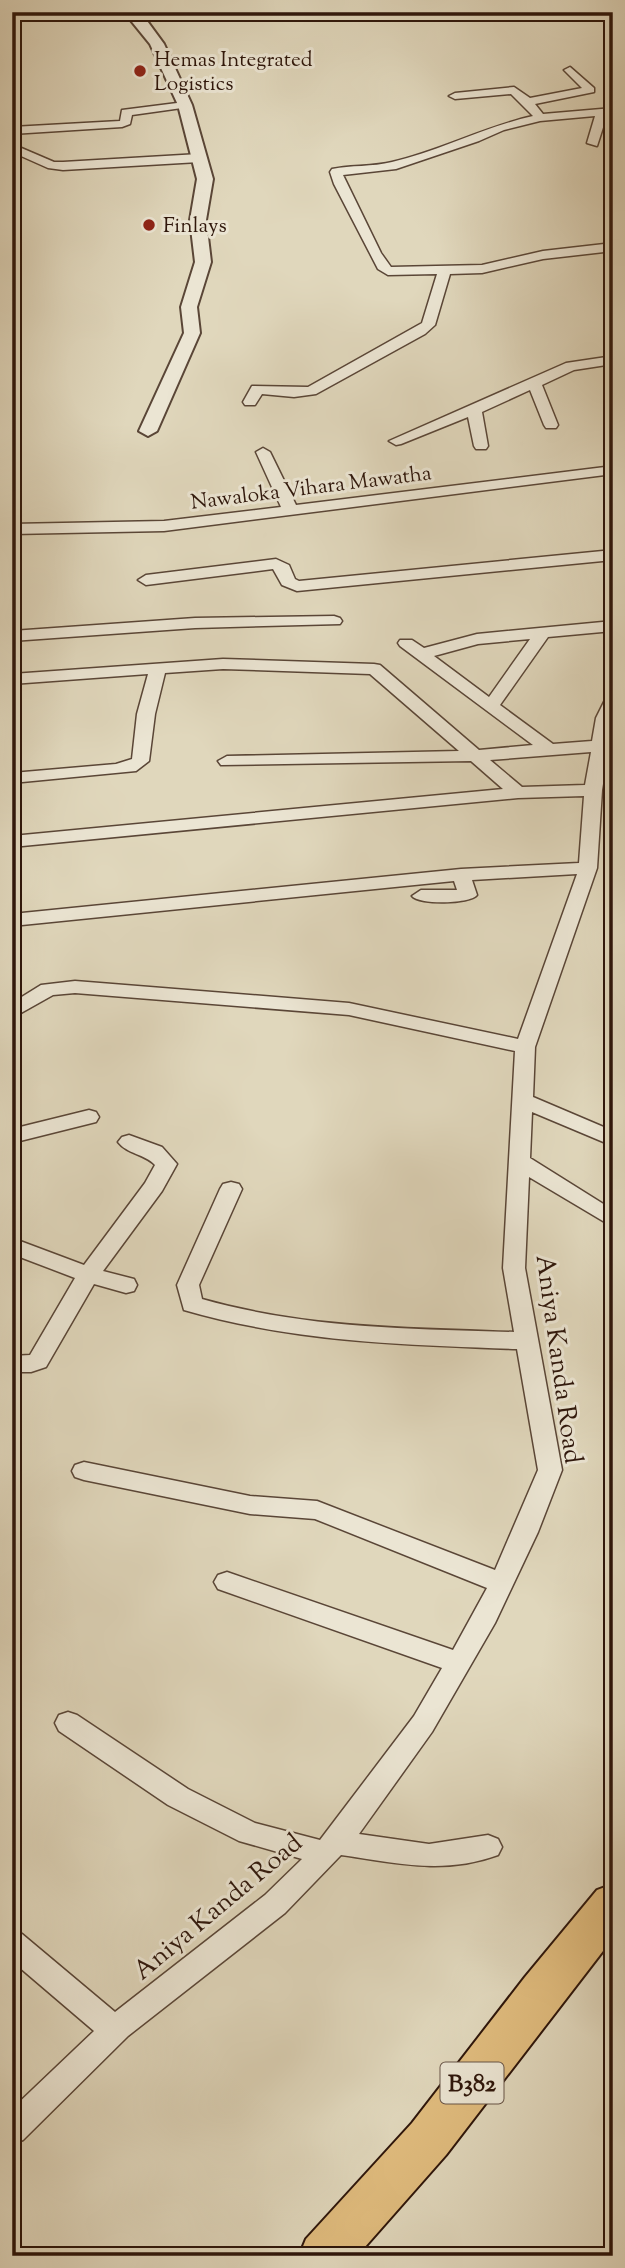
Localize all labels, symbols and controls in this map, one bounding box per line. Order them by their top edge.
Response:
place label: Hemas Integrated Logistics [154,46,313,100]
marker: Hemas Integrated Logistics [132,63,148,79]
place label: Finlays [163,212,227,242]
marker: Finlays [141,217,157,233]
street label: Nawaloka Vihara Mawatha [189,459,434,519]
street label: Aniya Kanda Road [525,1252,591,1467]
street label: Aniya Kanda Road [126,1826,311,1990]
road number: B382 [440,2062,504,2104]

